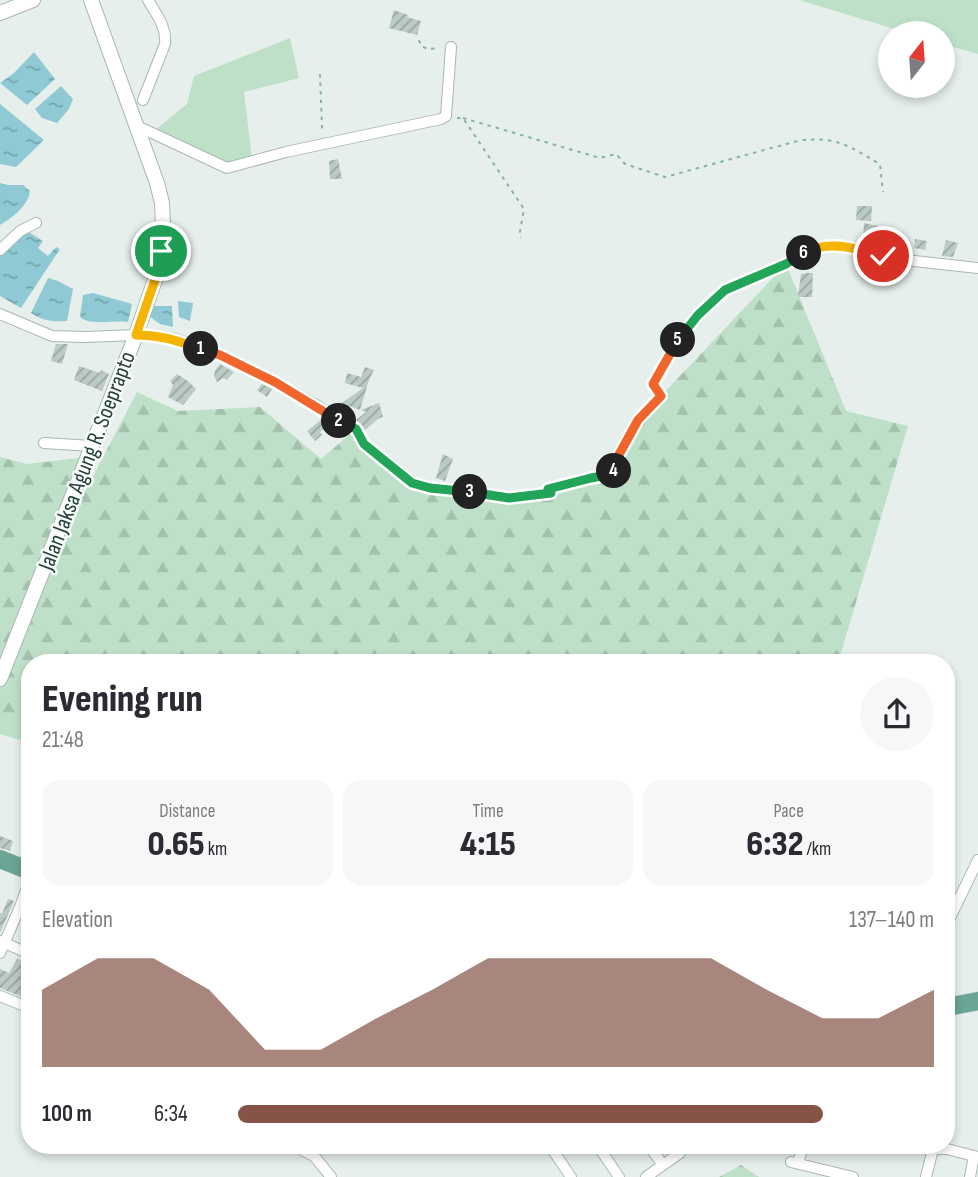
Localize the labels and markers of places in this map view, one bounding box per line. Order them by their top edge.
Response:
pin [131,221,191,281]
pin [853,226,913,286]
pin: 6 [786,236,822,270]
pin: 5 [660,322,696,358]
pin: 1 [184,332,218,366]
pin: 2 [322,404,356,438]
pin: 4 [596,454,632,489]
pin: 3 [452,475,488,510]

